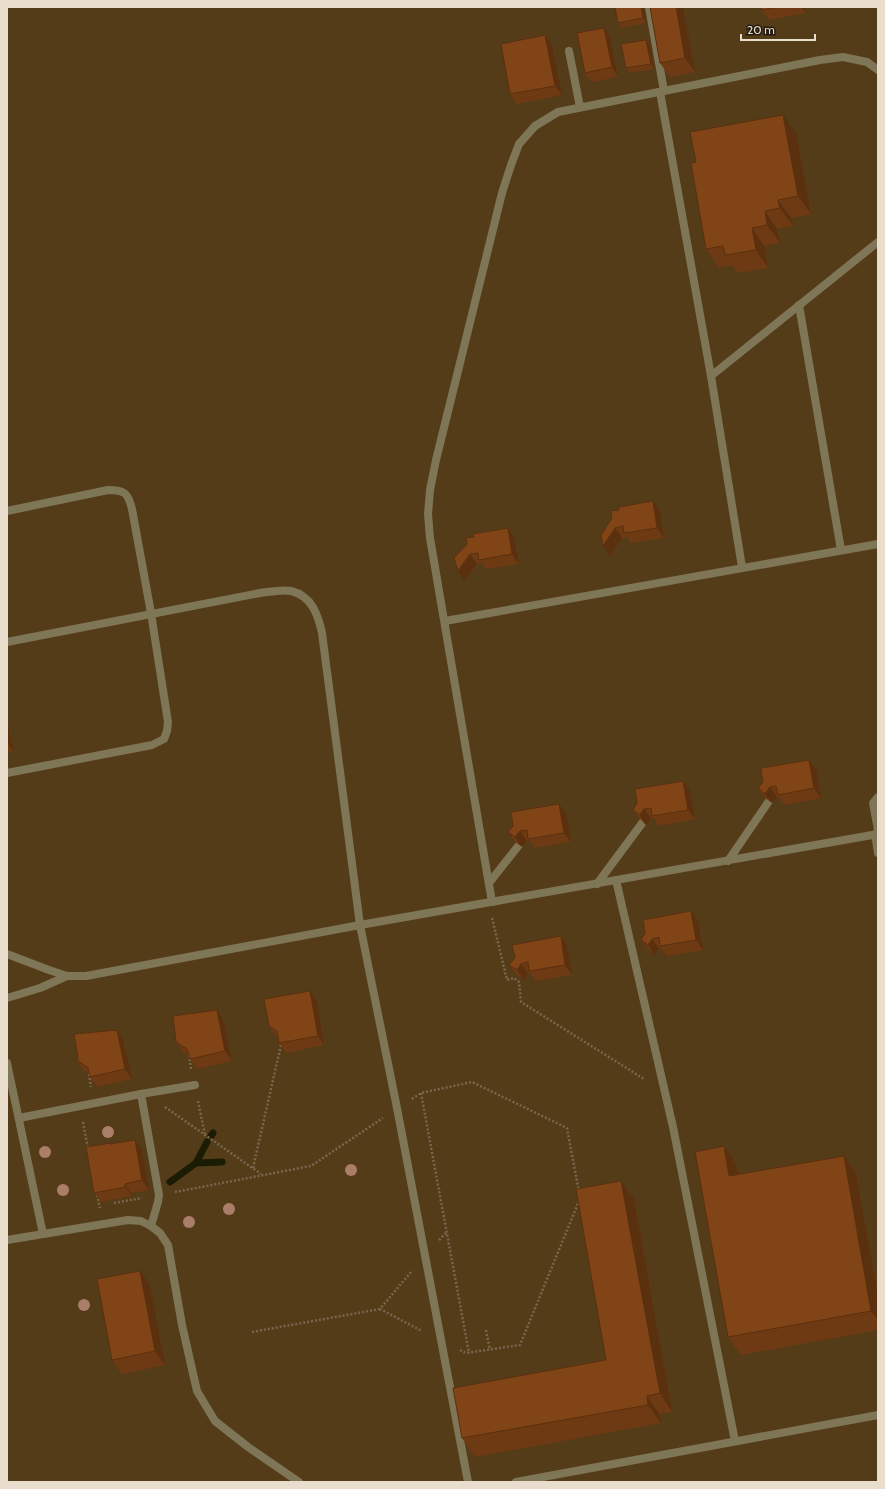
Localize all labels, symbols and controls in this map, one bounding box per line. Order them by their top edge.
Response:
scale bar [741,16,815,42]
text: 20 m [747,22,775,37]

